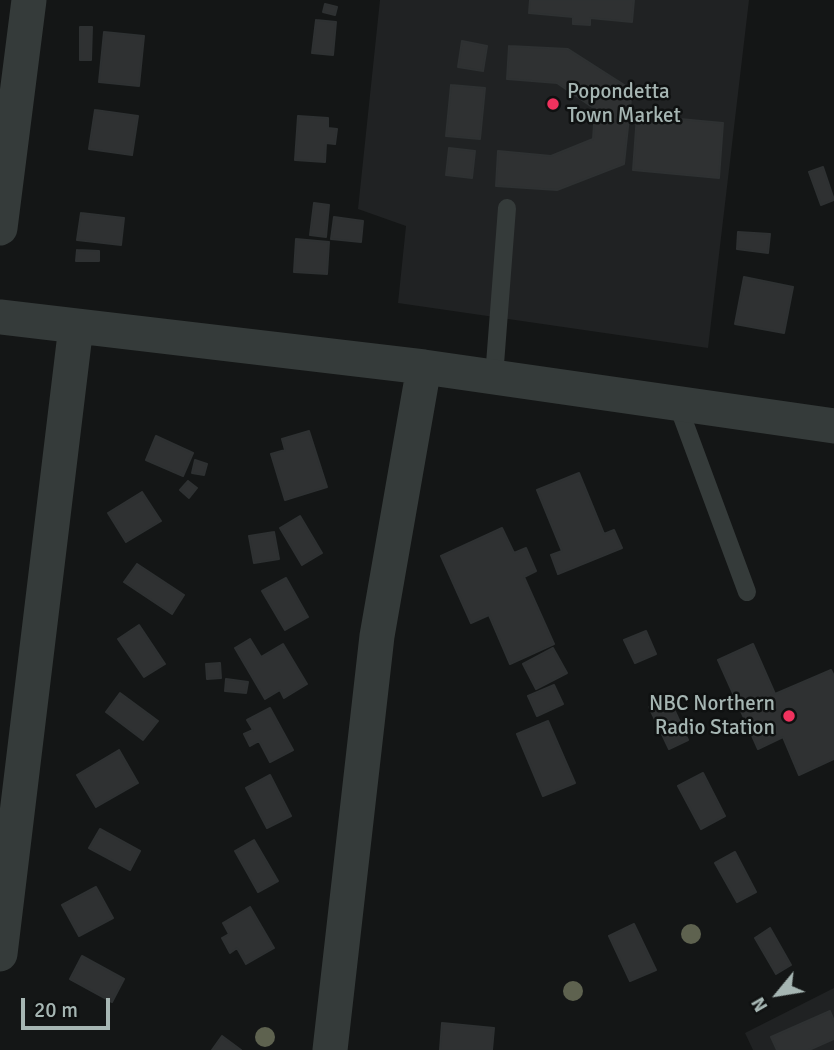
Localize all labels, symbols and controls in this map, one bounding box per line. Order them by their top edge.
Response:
place label: Popondetta Town Market [567,79,681,129]
marker: Popondetta Town Market [545,96,561,112]
place label: NBC Northern Radio Station [649,691,775,741]
marker: NBC Northern Radio Station [781,708,797,724]
north arrow [743,959,813,1029]
scale bar [24,984,114,1028]
text: N [746,993,774,1016]
text: 20 m [34,997,78,1023]

